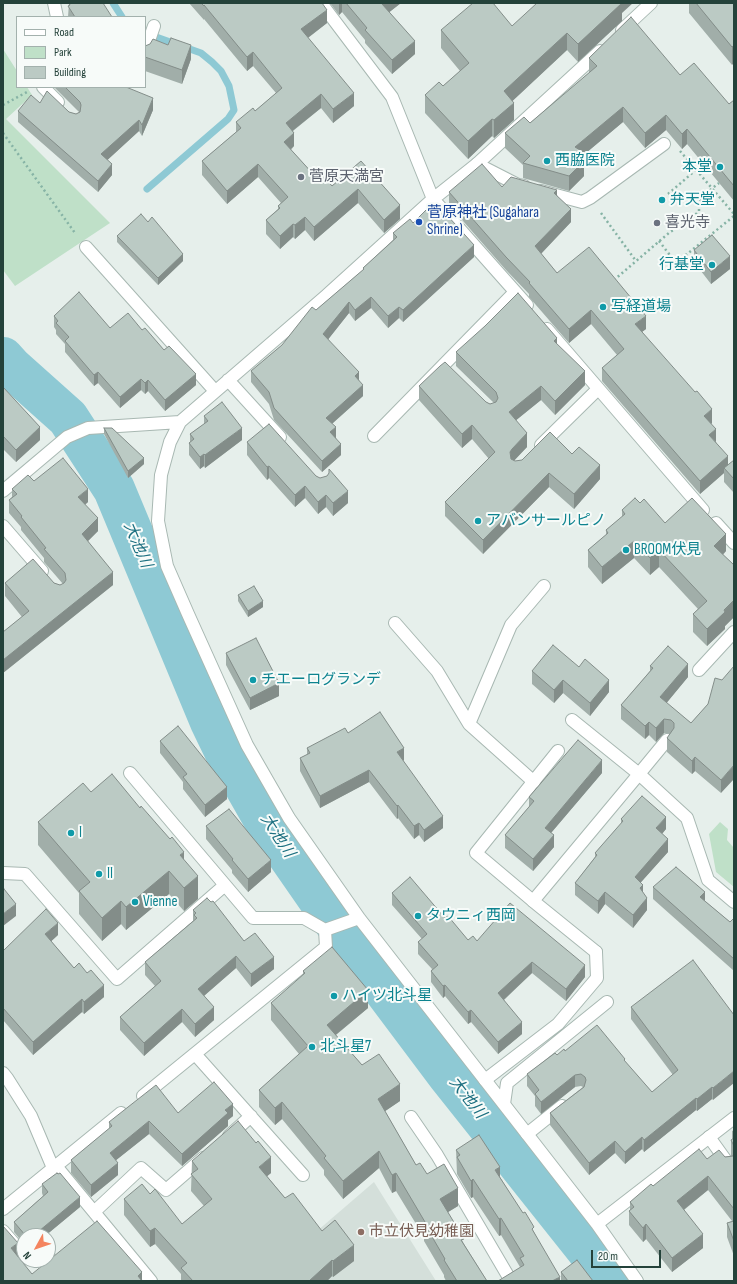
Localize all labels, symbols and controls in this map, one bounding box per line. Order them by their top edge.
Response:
legend [16,16,146,88]
text: Road [54,25,74,40]
text: Park [54,45,72,60]
text: Building [54,65,86,80]
place label: 西脇医院 [555,152,615,170]
marker: 西脇医院 [542,156,552,166]
place label: 本堂 [682,158,712,176]
marker: 本堂 [715,162,725,172]
place label: 菅原天満宮 [309,168,384,186]
marker: 菅原天満宮 [296,172,306,182]
place label: 弁天堂 [670,191,715,209]
marker: 弁天堂 [657,195,667,205]
place label: 菅原神社 (Sugahara Shrine) [427,204,539,239]
place label: 喜光寺 [665,214,710,232]
marker: 菅原神社 (Sugahara Shrine) [414,217,424,227]
marker: 喜光寺 [652,218,662,228]
place label: 行基堂 [659,256,704,274]
marker: 行基堂 [707,260,717,270]
place label: 写経道場 [611,298,671,316]
marker: 写経道場 [598,302,608,312]
place label: アバンサールピノ [486,512,606,530]
marker: アバンサールピノ [473,516,483,526]
water label: 大池川 [119,519,155,571]
place label: BROOM伏見 [634,541,701,559]
marker: BROOM伏見 [621,545,631,555]
place label: チエーログランデ [261,671,381,689]
marker: チエーログランデ [248,675,258,685]
water label: 大池川 [256,811,298,861]
place label: I [79,824,82,842]
marker: I [66,828,76,838]
place label: II [107,865,113,883]
marker: II [94,869,104,879]
place label: Vienne [143,893,177,911]
marker: Vienne [130,897,140,907]
place label: タウニィ西岡 [426,907,516,925]
marker: タウニィ西岡 [413,911,423,921]
place label: ハイツ北斗星 [342,987,432,1005]
marker: ハイツ北斗星 [329,991,339,1001]
place label: 北斗星7 [320,1038,371,1056]
marker: 北斗星7 [307,1042,317,1052]
water label: 大池川 [445,1073,489,1123]
place label: 市立伏見幼稚園 [369,1223,474,1241]
marker: 市立伏見幼稚園 [356,1227,366,1237]
north arrow [16,1228,56,1268]
scale bar [593,1242,663,1268]
text: N [20,1249,34,1262]
text: 20 m [598,1249,618,1264]

